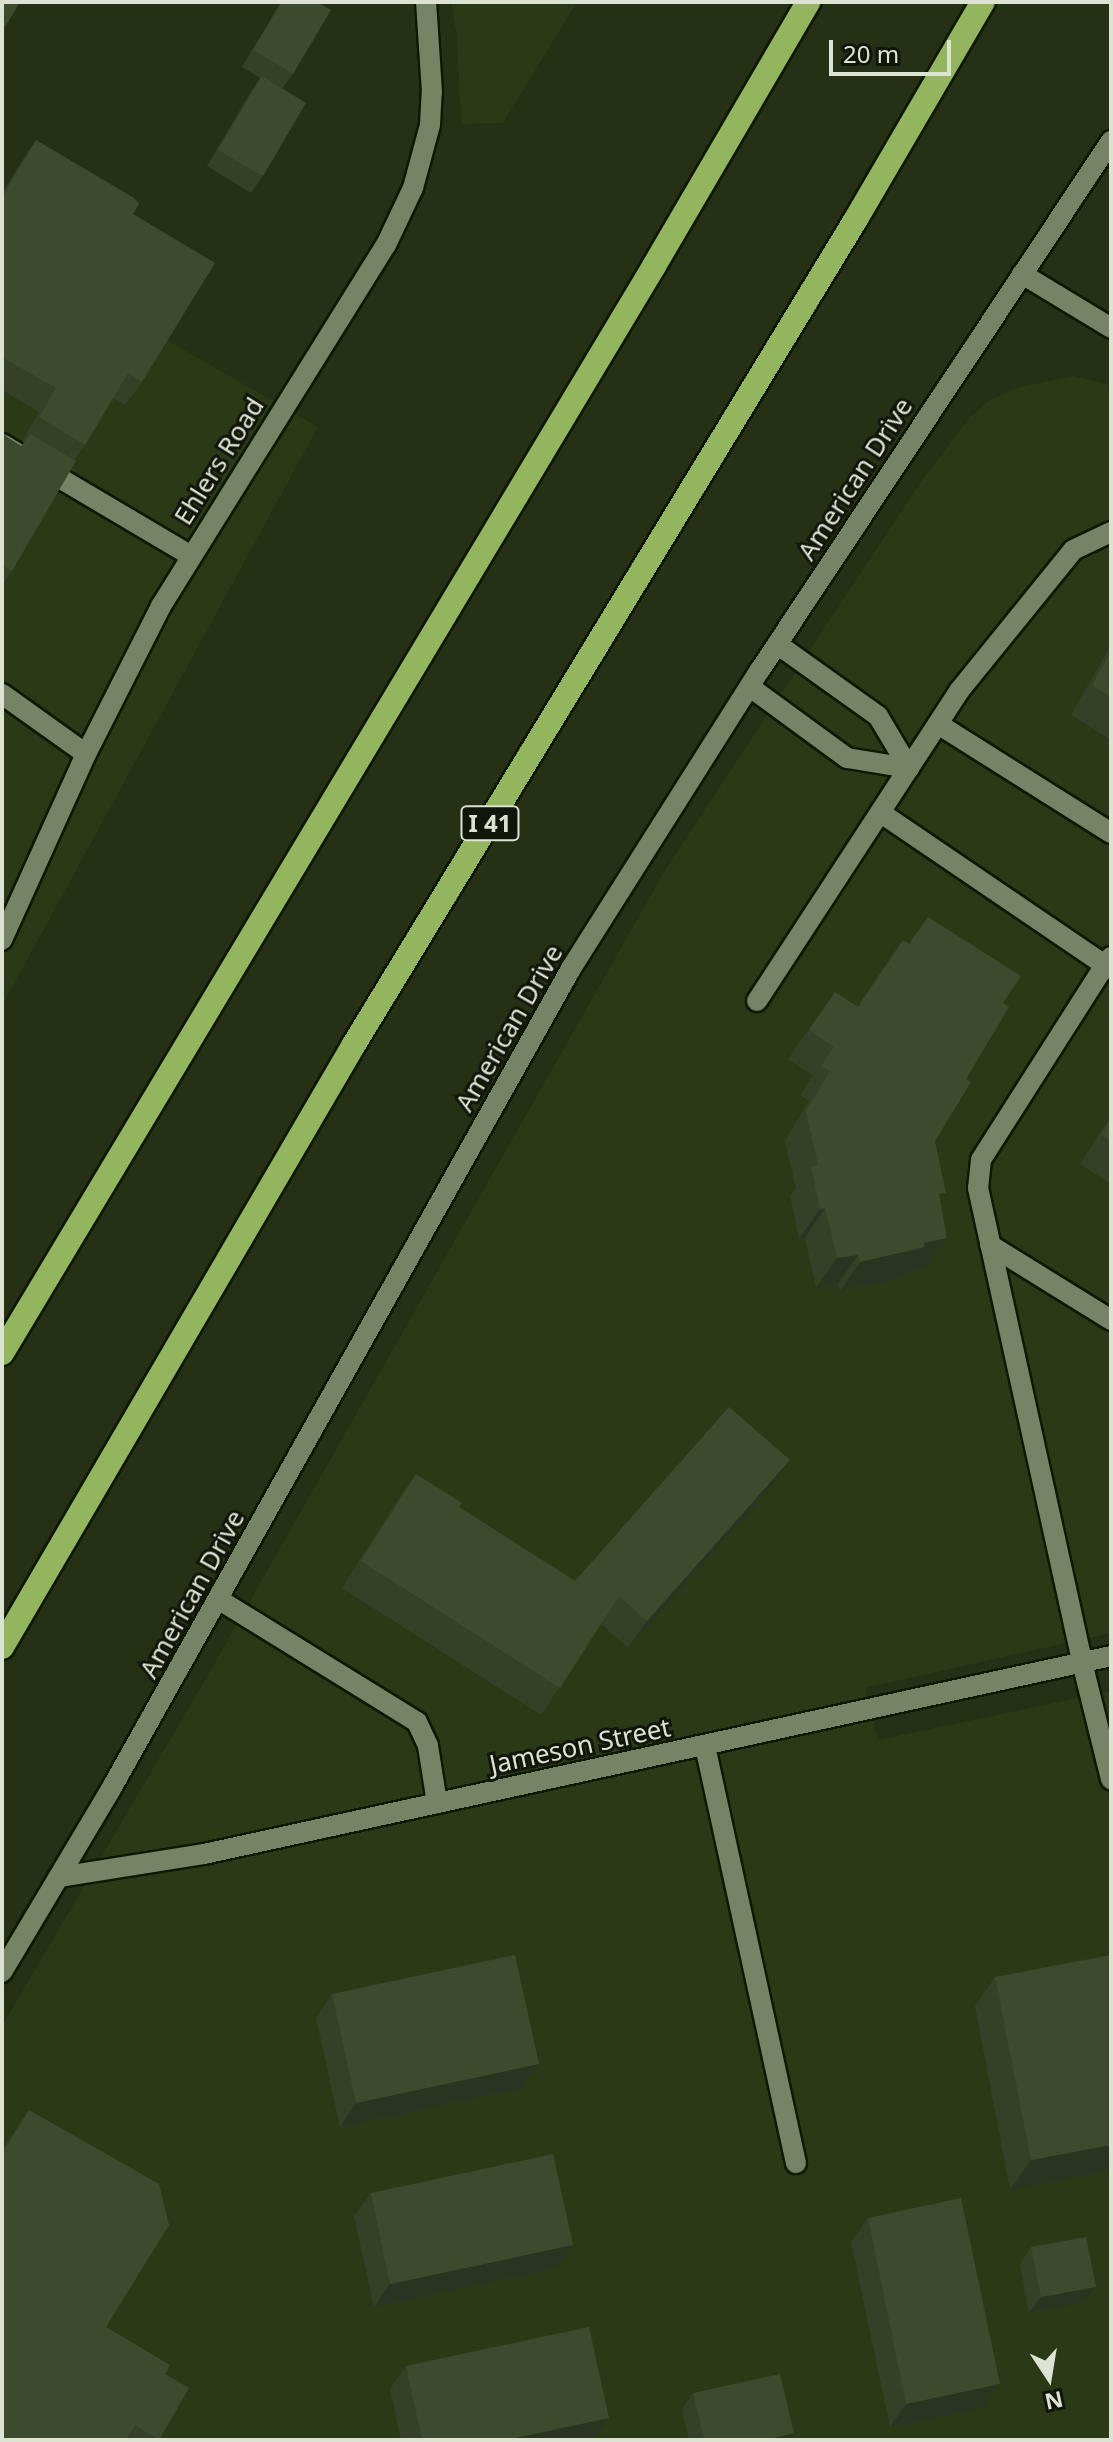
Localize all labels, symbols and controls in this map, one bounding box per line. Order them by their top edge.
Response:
scale bar [833,24,955,74]
text: 20 m [843,37,899,70]
street label: Ehlers Road [168,392,270,530]
street label: American Drive [791,392,919,566]
road number: I 41 [460,803,520,843]
street label: American Drive [449,939,569,1117]
street label: American Drive [133,1505,251,1683]
street label: Jameson Street [487,1712,673,1780]
north arrow [1009,2338,1089,2418]
text: N [1042,2385,1066,2418]

